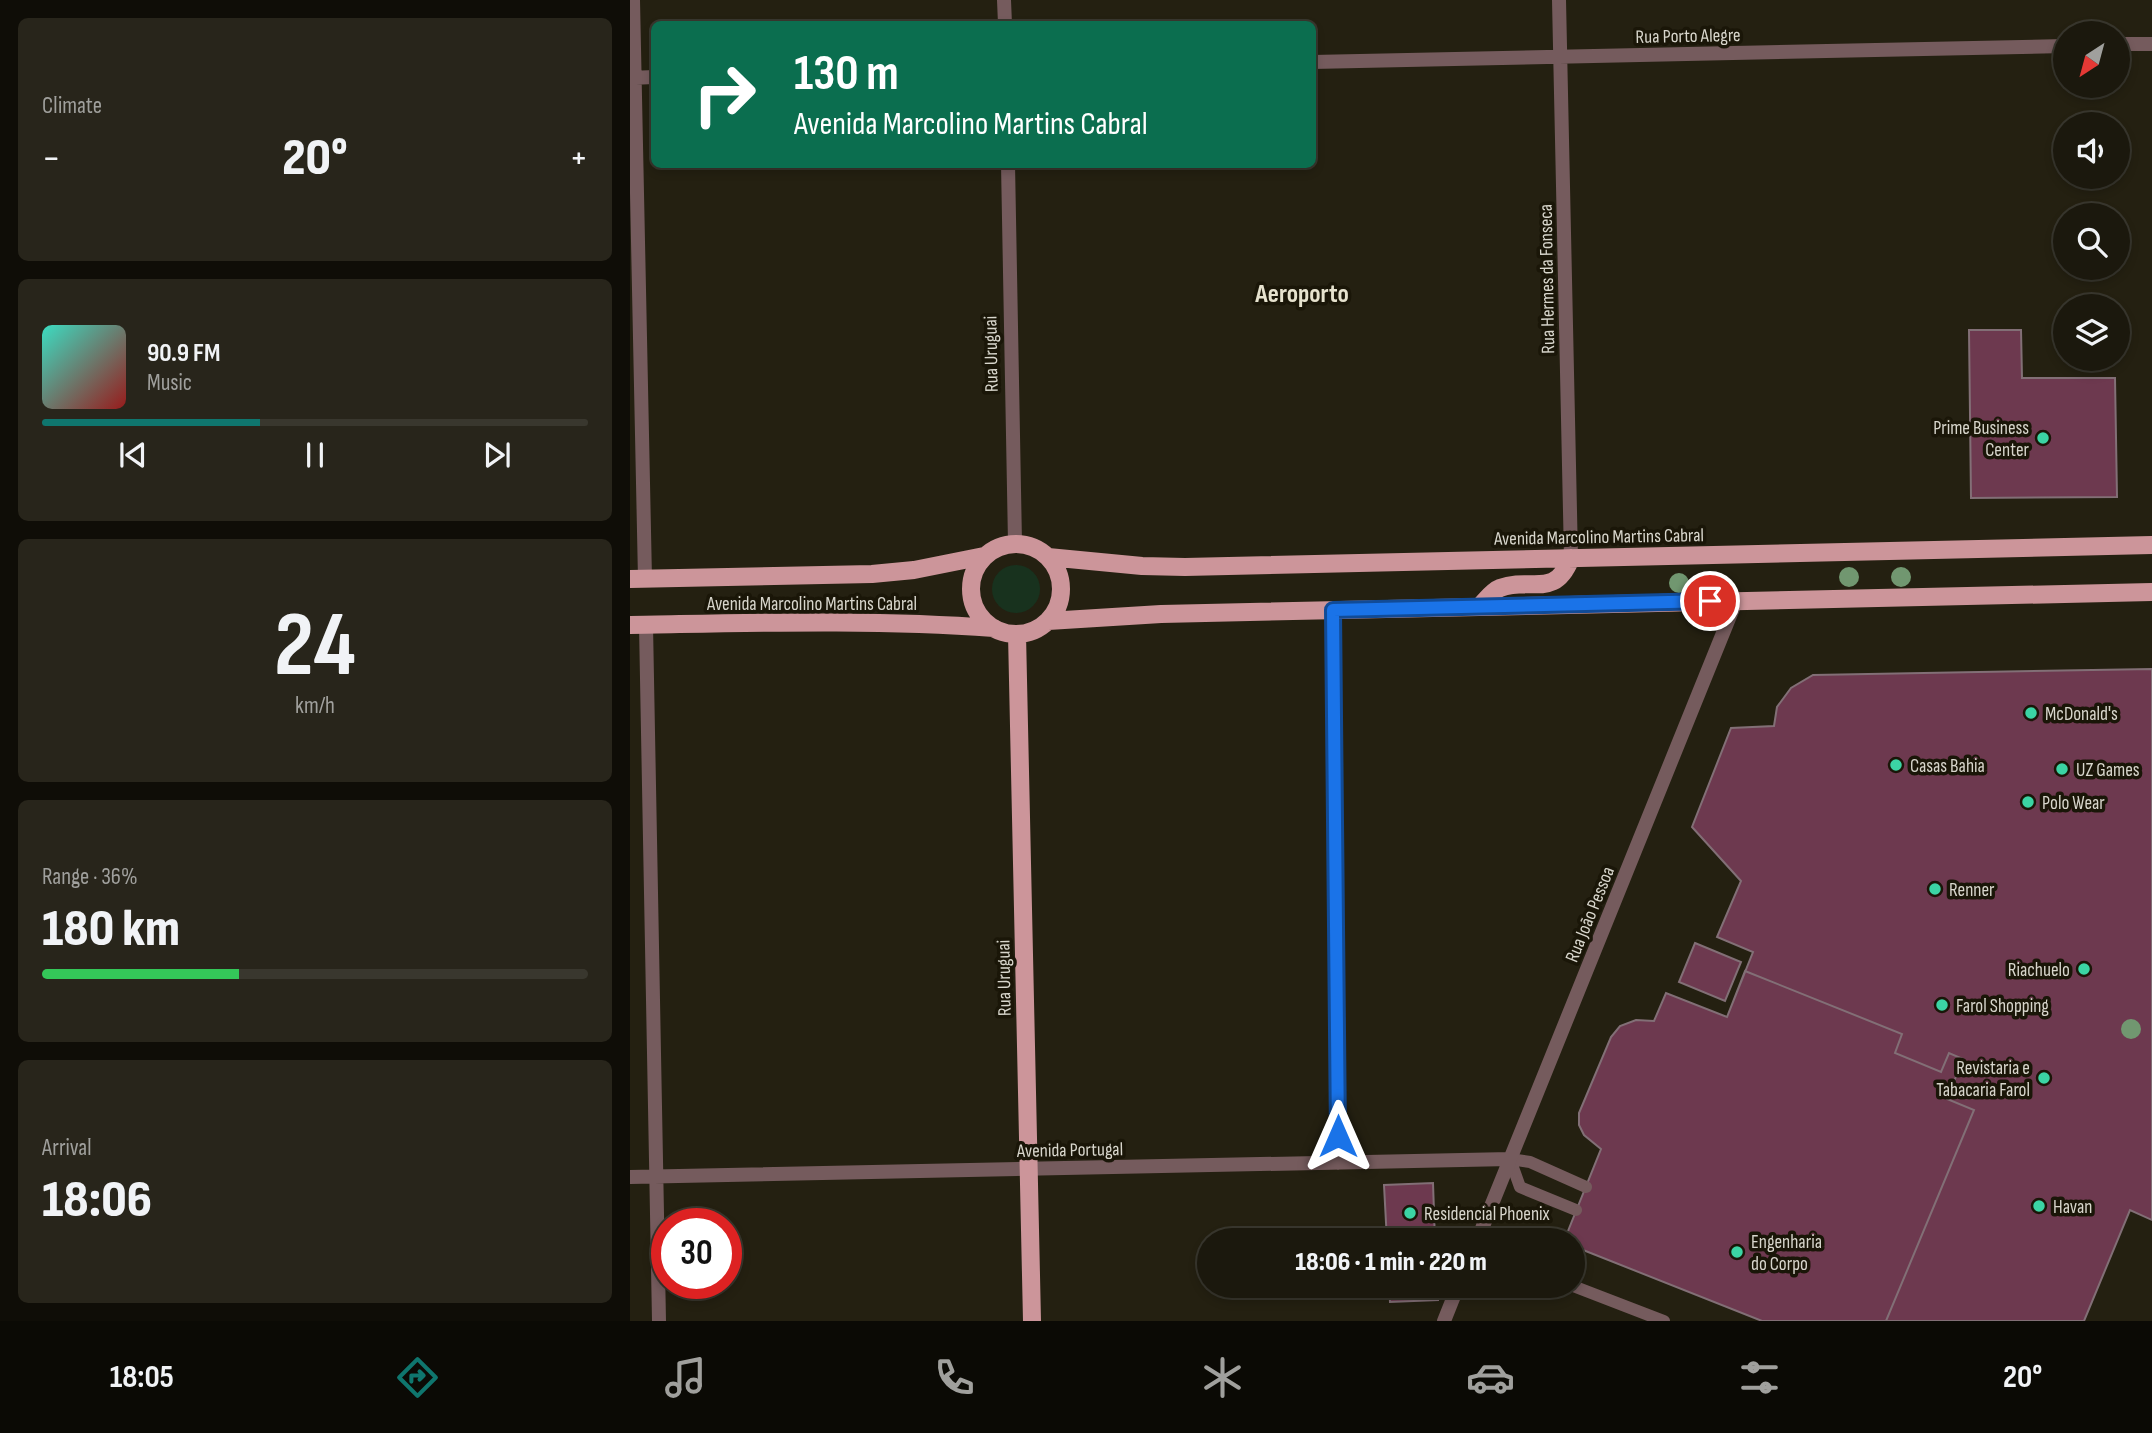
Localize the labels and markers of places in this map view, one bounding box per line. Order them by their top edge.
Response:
place label: Prime Business Center [1933,417,2030,462]
marker: Prime Business Center [2035,430,2051,446]
pin [1680,571,1740,631]
place label: McDonald's [2045,703,2118,726]
marker: McDonald's [2023,705,2039,721]
place label: Casas Bahia [1910,755,1985,778]
marker: Casas Bahia [1888,757,1904,773]
place label: UZ Games [2076,759,2140,782]
marker: UZ Games [2054,761,2070,777]
place label: Polo Wear [2042,792,2105,815]
marker: Polo Wear [2020,794,2036,810]
place label: Renner [1949,879,1995,902]
marker: Renner [1927,881,1943,897]
place label: Riachuelo [2008,959,2070,982]
marker: Riachuelo [2076,961,2092,977]
place label: Farol Shopping [1956,995,2049,1018]
marker: Farol Shopping [1934,997,1950,1013]
place label: Revistaria e Tabacaria Farol [1936,1057,2030,1102]
marker: Revistaria e Tabacaria Farol [2036,1070,2052,1086]
place label: Havan [2053,1196,2092,1219]
marker: Havan [2031,1198,2047,1214]
place label: Residencial Phoenix [1424,1203,1550,1226]
marker: Residencial Phoenix [1402,1205,1418,1221]
place label: Engenharia do Corpo [1751,1231,1822,1276]
marker: Engenharia do Corpo [1729,1244,1745,1260]

